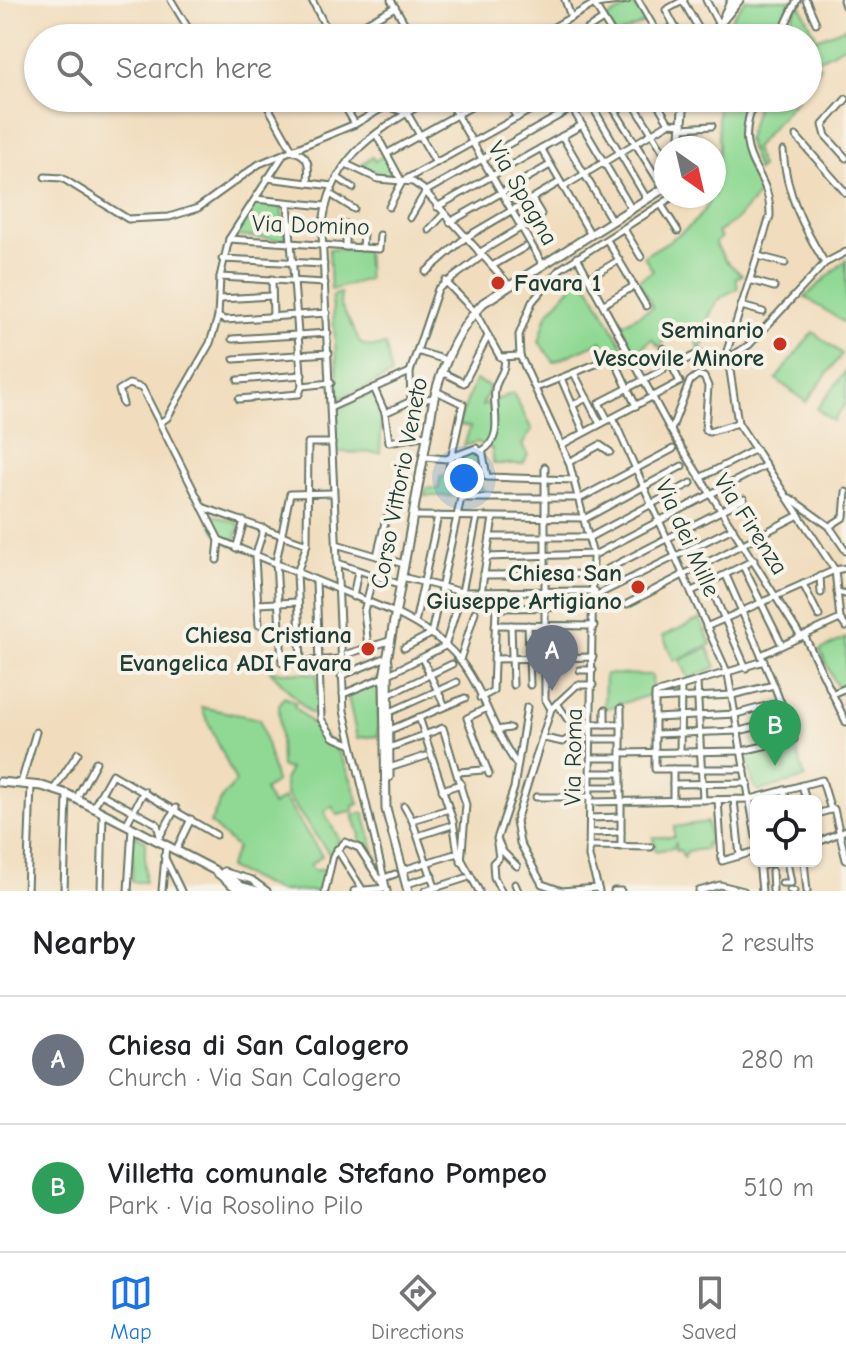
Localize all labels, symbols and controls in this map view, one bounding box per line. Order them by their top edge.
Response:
search box [24,24,822,112]
icon: search [52,46,96,90]
text: Search here [116,51,272,86]
street label: Via Spagna [482,136,564,250]
north arrow [654,136,726,208]
street label: Via Domino [252,209,370,241]
place label: Favara 1 [514,269,601,297]
marker: Favara 1 [489,274,507,292]
place label: Seminario Vescovile Minore [594,316,764,372]
marker: Seminario Vescovile Minore [771,335,789,353]
street label: Corso Vittorio Veneto [365,375,433,591]
your location [444,458,484,498]
street label: Via Firenza [708,468,794,580]
street label: Via dei Mille [650,475,726,601]
place label: Chiesa San Giuseppe Artigiano [426,559,622,615]
marker: Chiesa San Giuseppe Artigiano [629,578,647,596]
place label: Chiesa Cristiana Evangelica ADI Favara [119,621,352,677]
pin: A [526,625,578,691]
marker: Chiesa Cristiana Evangelica ADI Favara [359,640,377,658]
pin: B [749,700,801,766]
street label: Via Roma [558,708,588,806]
map controls [750,795,822,867]
button: locate [750,795,822,867]
text: Nearby [32,923,135,963]
text: 2 results [721,928,814,958]
text: Chiesa di San Calogero [108,1028,409,1063]
text: A [51,1045,65,1075]
text: 280 m [741,1045,814,1075]
text: Church · Via San Calogero [108,1063,401,1093]
text: Villetta comunale Stefano Pompeo [108,1156,547,1191]
text: B [50,1173,66,1203]
text: 510 m [744,1173,814,1203]
text: Park · Via Rosolino Pilo [108,1191,363,1221]
tab: Map [109,1271,153,1345]
tab: Directions [371,1271,464,1345]
tab: Saved [682,1271,737,1345]

